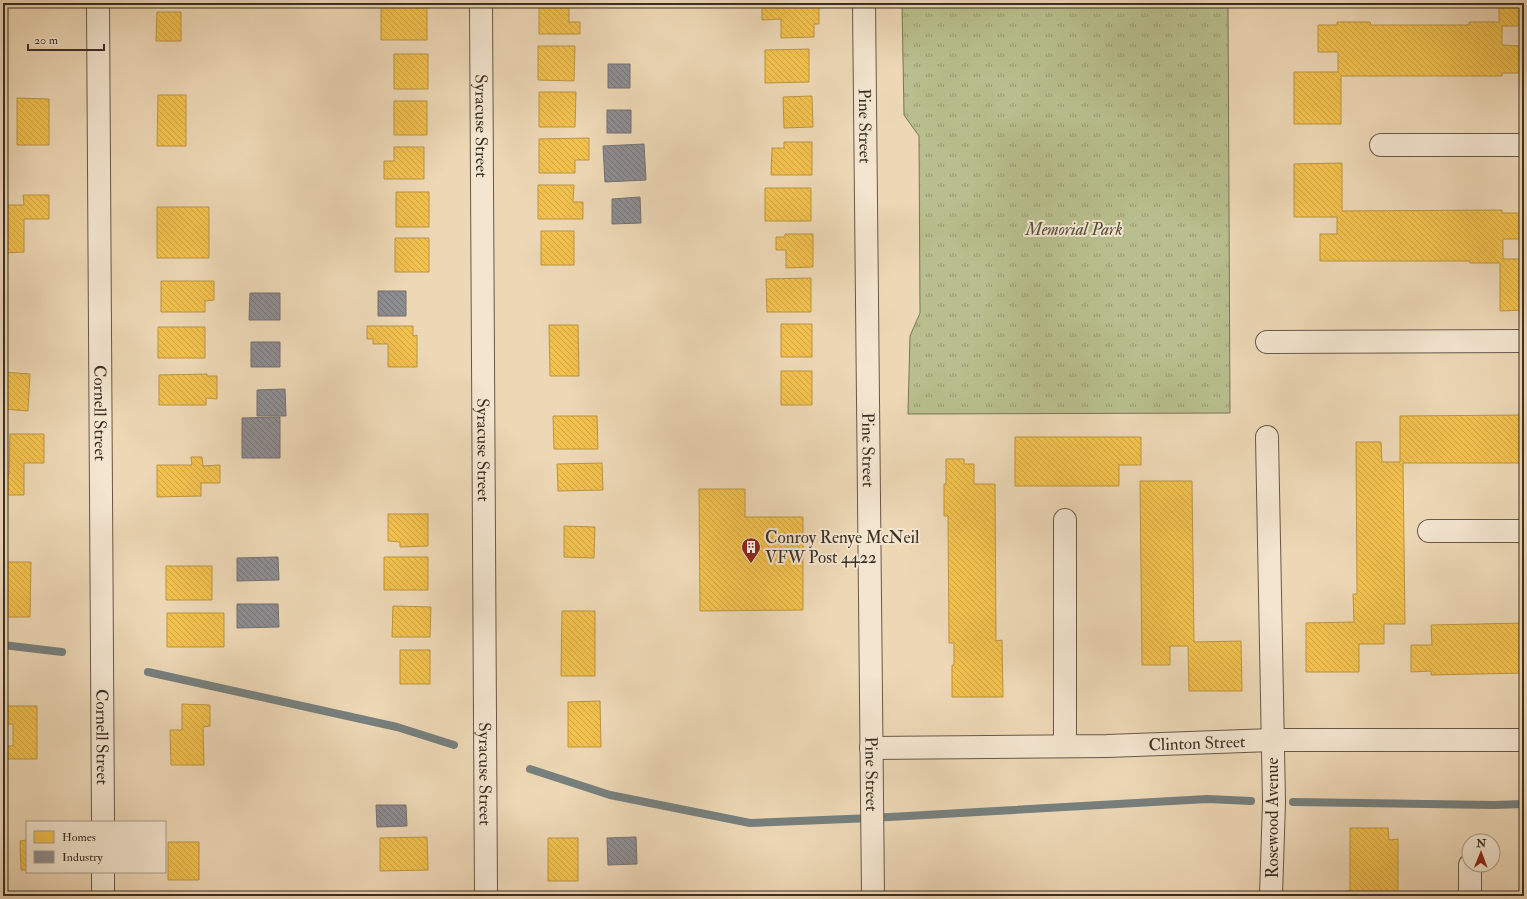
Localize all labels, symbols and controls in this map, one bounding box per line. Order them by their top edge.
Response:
scale bar [28,26,104,52]
text: 20 m [34,33,59,48]
street label: Syracuse Street [469,74,492,178]
street label: Pine Street [854,88,876,164]
park label: Memorial Park [1025,219,1122,240]
street label: Cornell Street [89,365,111,462]
street label: Syracuse Street [471,398,494,502]
street label: Pine Street [857,412,879,488]
place label: Conroy Renye McNeil VFW Post 4422 [765,527,920,568]
building icon: Conroy Renye McNeil VFW Post 4422 [740,536,762,564]
street label: Cornell Street [91,689,113,786]
street label: Syracuse Street [473,722,496,826]
street label: Clinton Street [1148,731,1246,755]
street label: Pine Street [860,736,882,812]
street label: Rosewood Avenue [1262,757,1283,879]
legend [26,821,166,873]
text: Homes [62,830,96,845]
north arrow [1461,833,1501,873]
text: N [1475,837,1487,850]
text: Industry [62,850,104,865]

